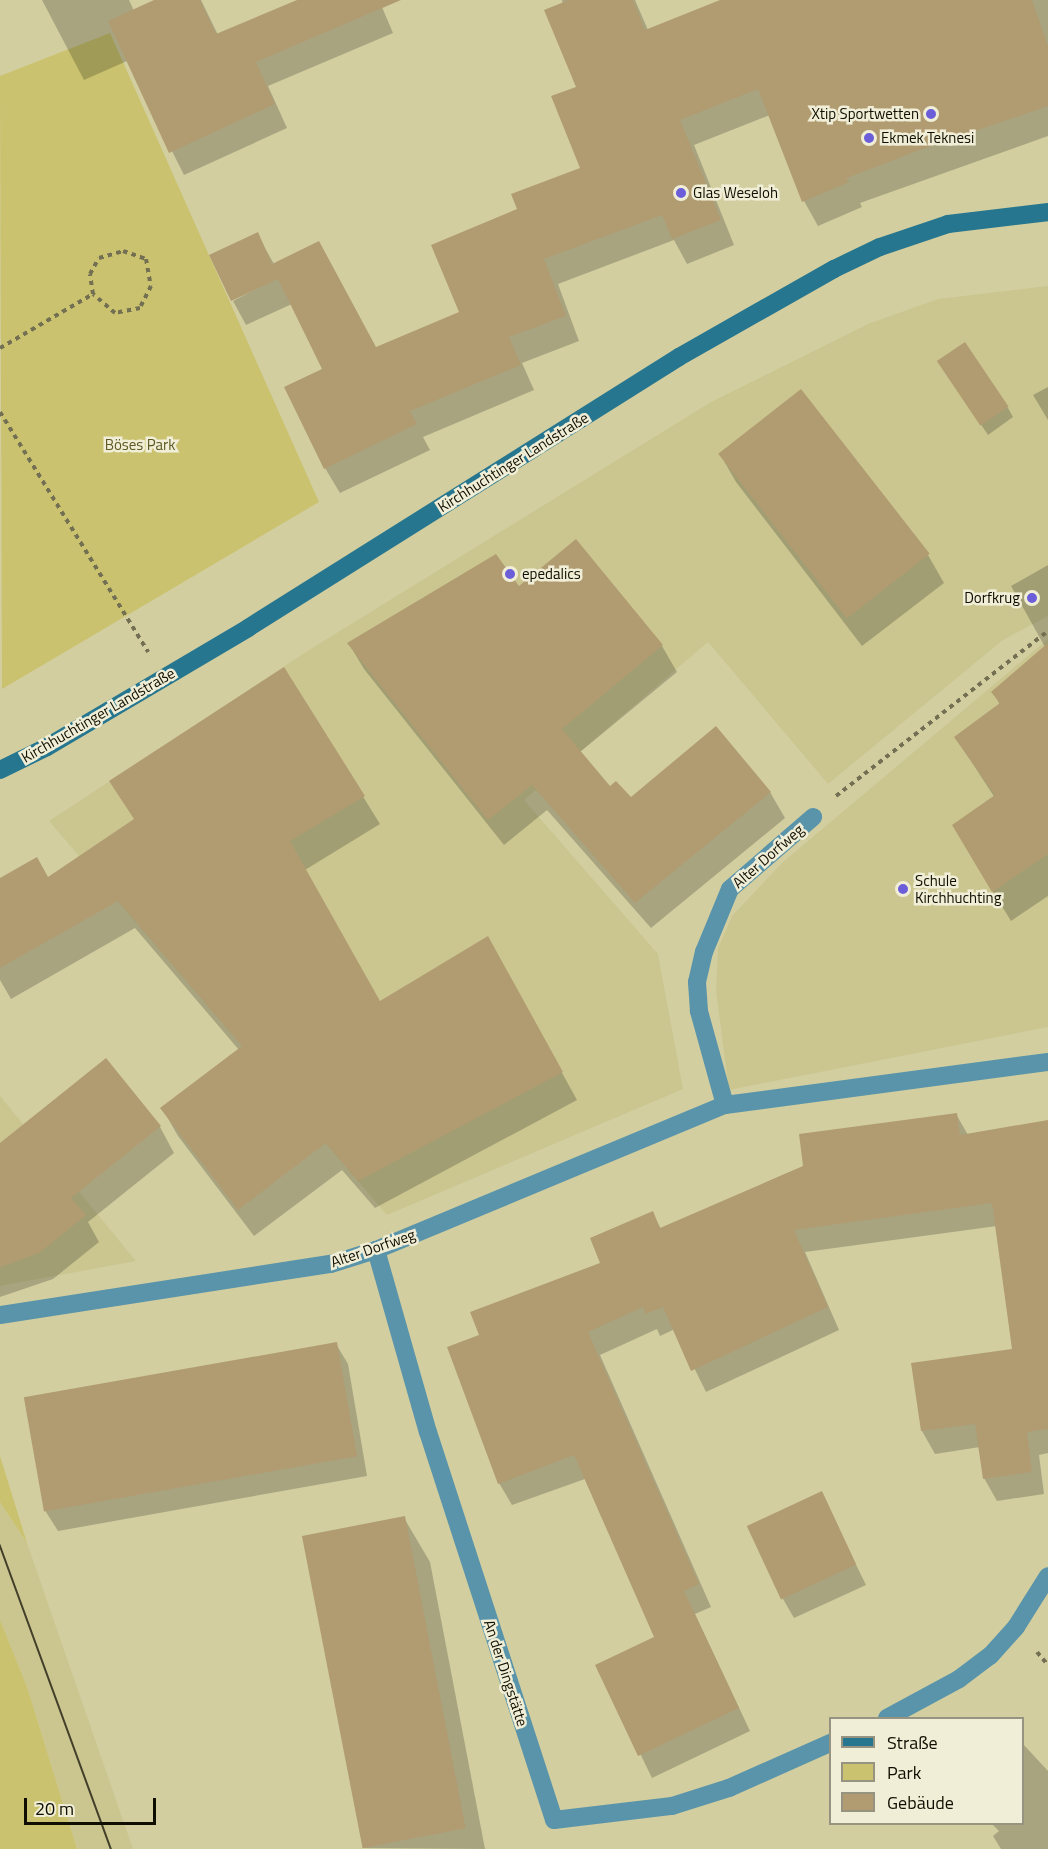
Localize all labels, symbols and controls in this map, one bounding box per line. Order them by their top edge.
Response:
place label: Xtip Sportwetten [812,105,919,123]
marker: Xtip Sportwetten [924,107,938,121]
place label: Ekmek Teknesi [881,129,974,147]
marker: Ekmek Teknesi [862,131,876,145]
place label: Glas Weseloh [693,184,778,202]
marker: Glas Weseloh [674,186,688,200]
street label: Kirchhuchtinger Landstraße [434,408,592,516]
park label: Böses Park [105,436,175,454]
place label: epedalics [522,565,581,583]
marker: epedalics [503,567,517,581]
place label: Dorfkrug [964,589,1020,607]
marker: Dorfkrug [1025,591,1039,605]
street label: Kirchhuchtinger Landstraße [18,664,178,766]
street label: Alter Dorfweg [729,820,807,892]
place label: Schule Kirchhuchting [915,871,1001,906]
marker: Schule Kirchhuchting [896,882,910,896]
street label: Alter Dorfweg [328,1225,418,1271]
street label: An der Dingstätte [480,1617,532,1729]
legend [829,1717,1024,1825]
text: Straße [887,1729,938,1756]
text: Park [887,1759,921,1786]
scale bar [27,1786,159,1824]
text: Gebäude [887,1789,954,1816]
text: 20 m [35,1795,74,1822]

